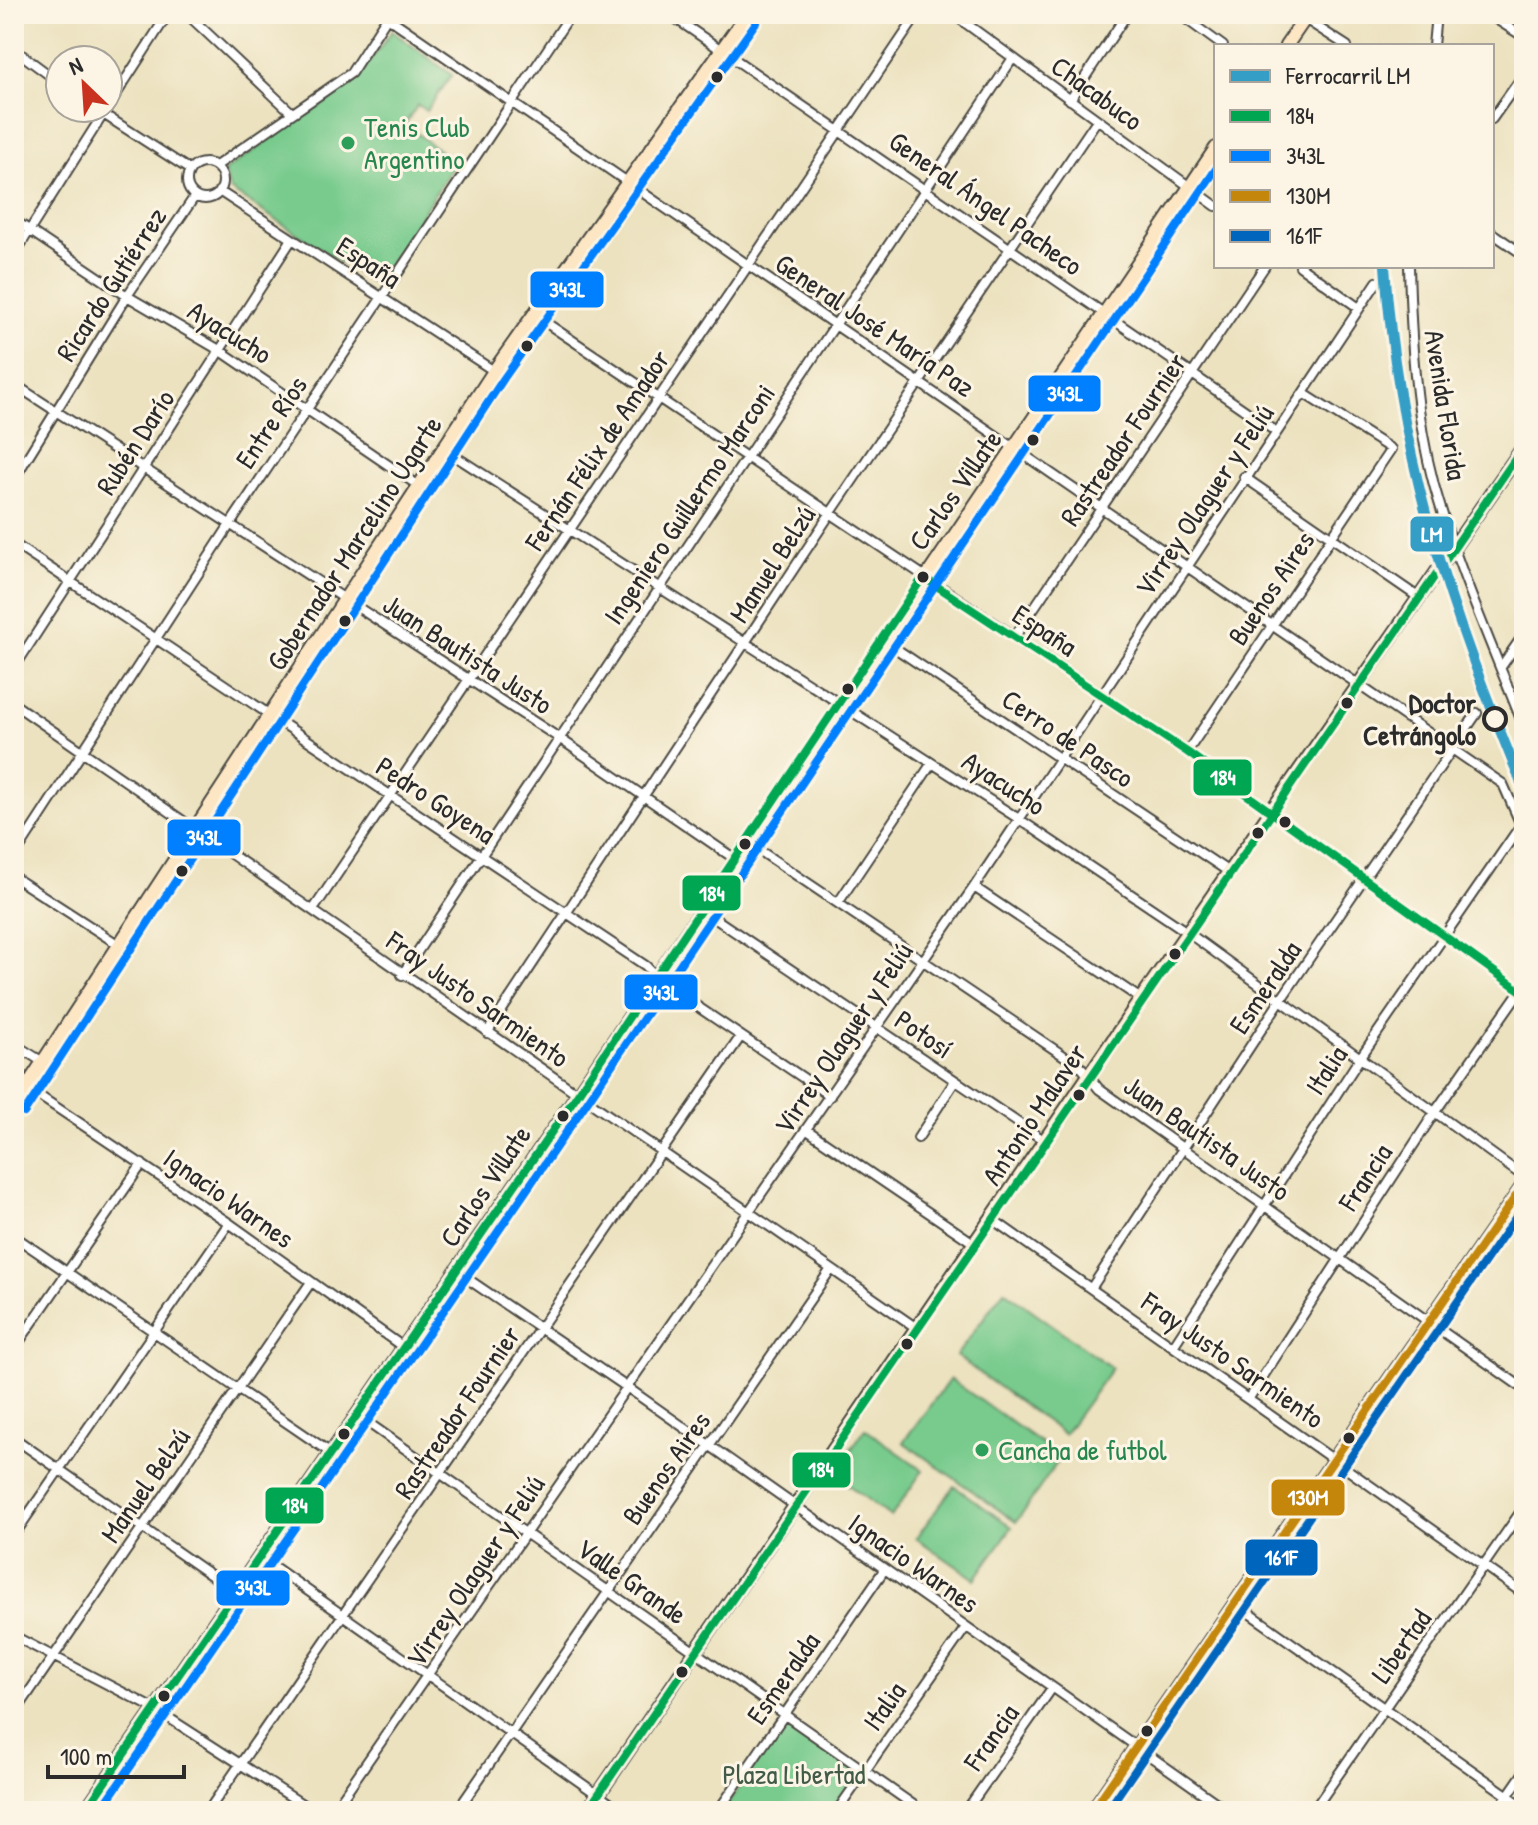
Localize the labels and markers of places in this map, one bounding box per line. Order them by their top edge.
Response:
unlabelled marker [709,69,725,85]
place label: Tenis Club Argentino [364,108,470,178]
marker: Tenis Club Argentino [339,134,357,152]
unlabelled marker [519,338,535,354]
unlabelled marker [1025,432,1041,448]
unlabelled marker [915,569,931,585]
unlabelled marker [337,613,353,629]
unlabelled marker [840,681,856,697]
place label: Doctor Cetrángolo [1363,684,1477,755]
unlabelled marker [1339,695,1355,711]
marker: Doctor Cetrángolo [1483,707,1507,731]
unlabelled marker [1277,814,1293,830]
unlabelled marker [1250,825,1266,841]
unlabelled marker [737,836,753,852]
unlabelled marker [174,863,190,879]
unlabelled marker [1167,946,1183,962]
unlabelled marker [1071,1087,1087,1103]
unlabelled marker [555,1108,571,1124]
unlabelled marker [899,1336,915,1352]
unlabelled marker [336,1426,352,1442]
unlabelled marker [1341,1430,1357,1446]
place label: Cancha de futbol [998,1431,1167,1469]
marker: Cancha de futbol [973,1441,991,1459]
unlabelled marker [674,1664,690,1680]
unlabelled marker [156,1688,172,1704]
unlabelled marker [1139,1723,1155,1739]

